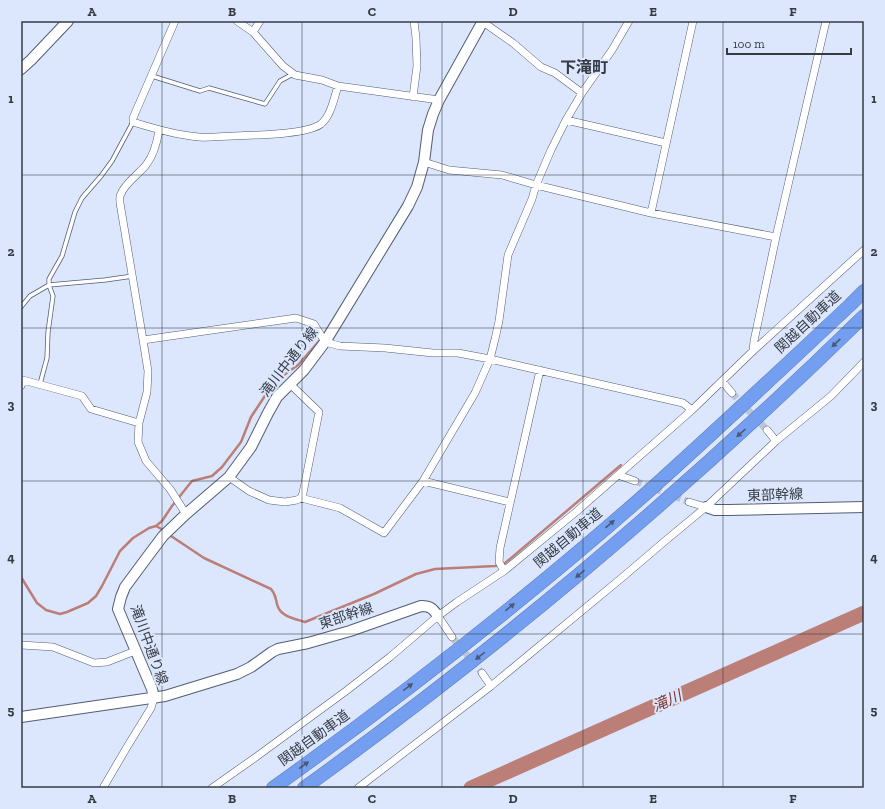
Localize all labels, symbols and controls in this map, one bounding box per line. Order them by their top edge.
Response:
text: A [88,4,97,19]
text: B [228,4,236,19]
text: C [368,4,376,19]
text: D [508,4,518,19]
text: E [649,4,657,19]
text: F [789,4,797,19]
scale bar [727,30,851,56]
text: 100 m [733,37,765,51]
district label: 下滝町 [560,58,608,77]
text: 1 [8,91,14,106]
text: 1 [871,91,877,106]
text: 2 [8,244,15,259]
text: 2 [871,244,878,259]
street label: 関越自動車道 [771,287,845,357]
street label: 滝川中通り線 [256,324,322,400]
one-way arrow [831,339,841,348]
text: 3 [8,397,15,412]
text: 3 [871,397,878,412]
one-way arrow [736,428,746,437]
street label: 東部幹線 [747,486,803,504]
street label: 関越自動車道 [530,504,606,572]
one-way arrow [605,519,616,528]
text: 4 [7,550,15,565]
text: 4 [870,550,878,565]
one-way arrow [575,569,586,578]
street label: 東部幹線 [317,599,375,633]
one-way arrow [505,602,516,611]
street label: 滝川中通り線 [127,603,171,687]
one-way arrow [474,652,485,660]
one-way arrow [403,683,414,692]
water label: 滝川 [650,686,686,715]
text: 5 [8,703,15,718]
text: 5 [871,703,878,718]
street label: 関越自動車道 [275,706,353,770]
one-way arrow [299,761,310,769]
text: A [88,791,97,806]
text: B [228,791,236,806]
text: C [368,791,376,806]
text: D [508,791,518,806]
text: E [649,791,657,806]
text: F [789,791,797,806]

